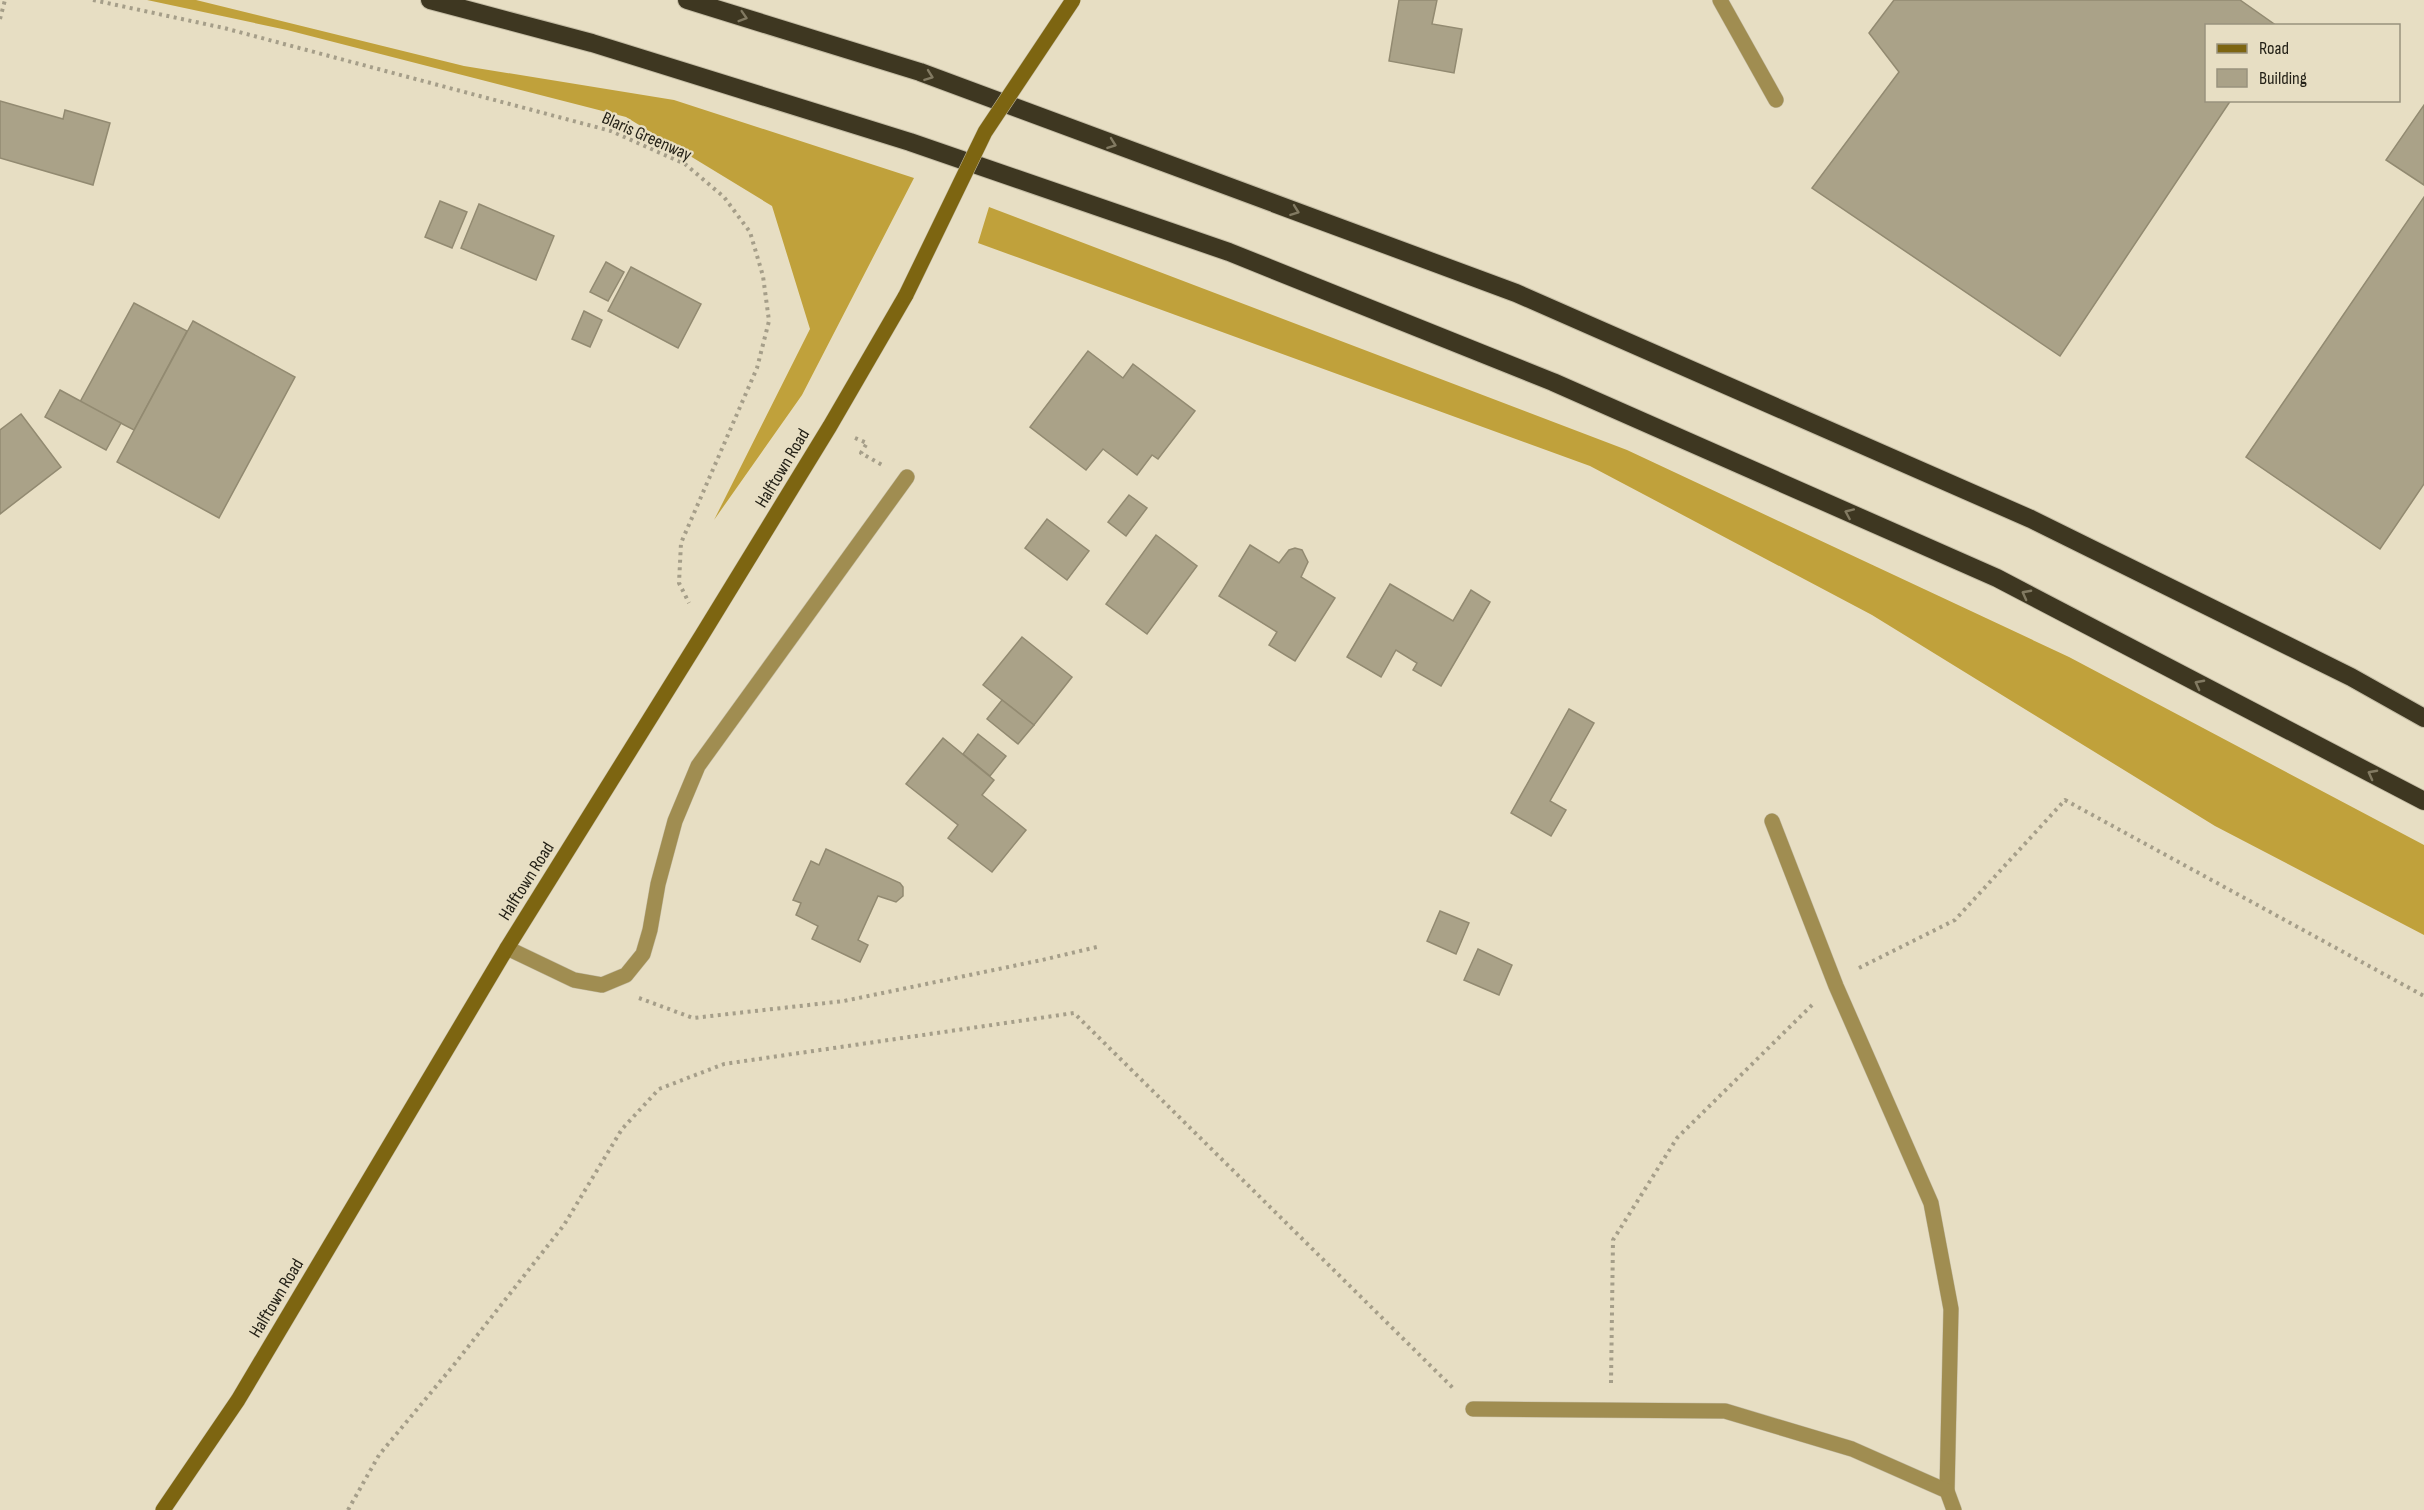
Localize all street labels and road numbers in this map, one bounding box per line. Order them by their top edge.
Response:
street label: Blaris Greenway [599,107,695,166]
street label: Halftown Road [751,425,814,511]
street label: Halftown Road [494,838,559,924]
street label: Halftown Road [245,1255,308,1341]

